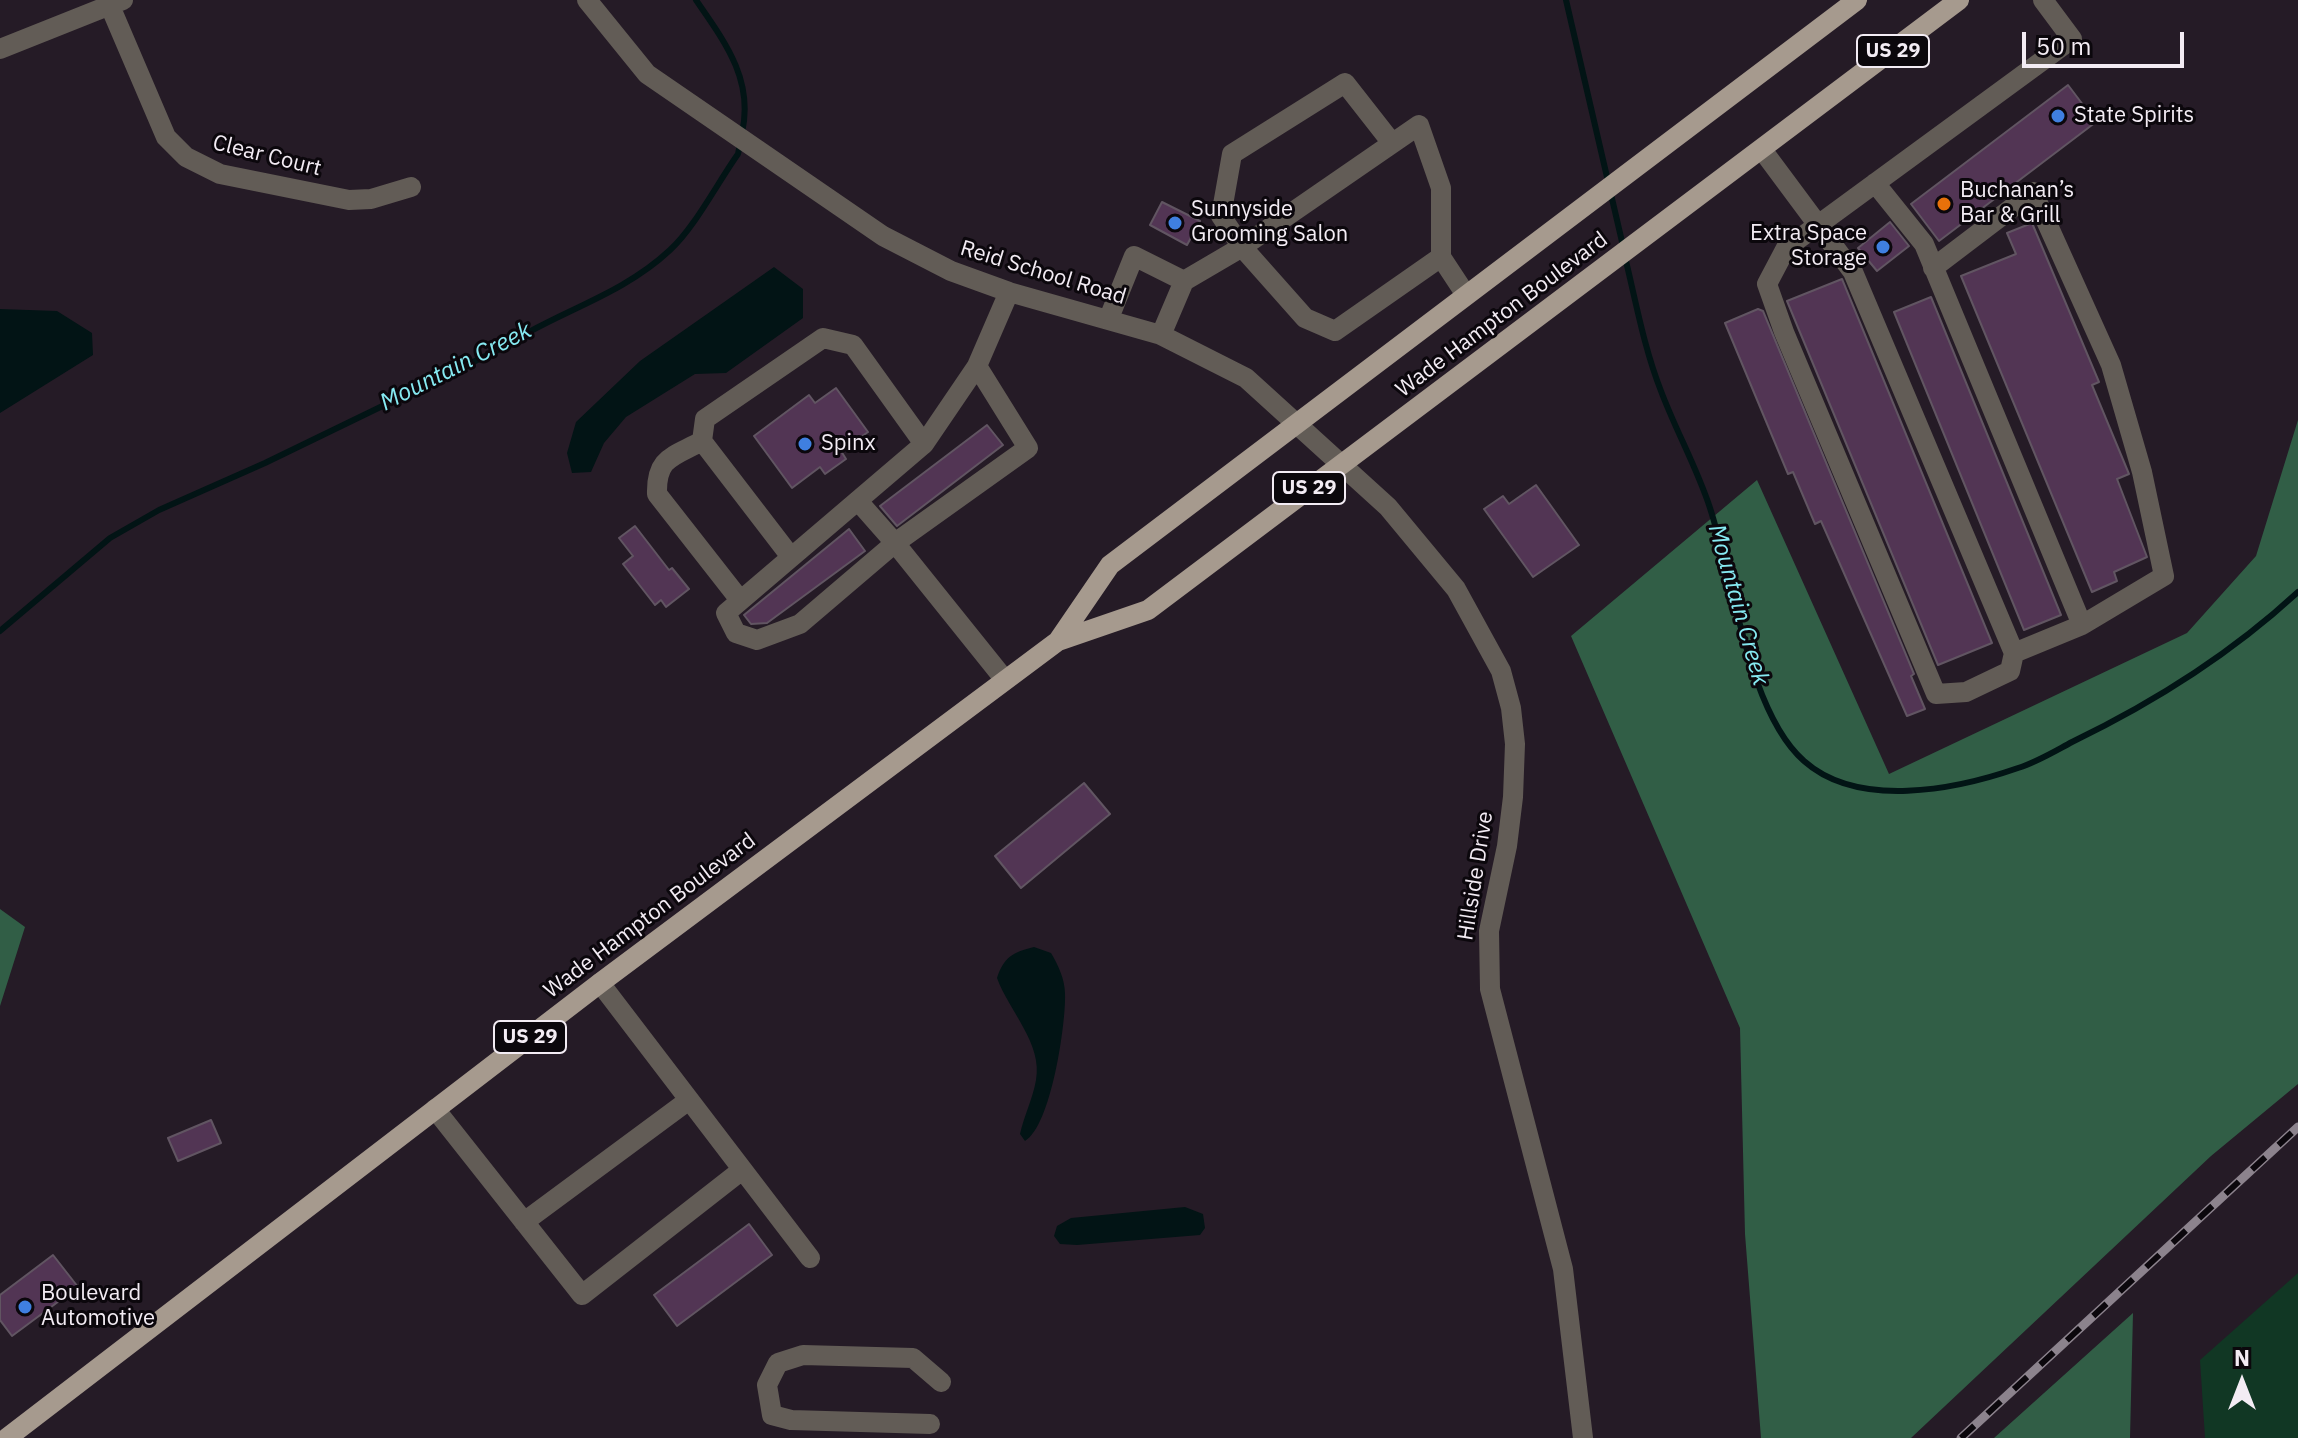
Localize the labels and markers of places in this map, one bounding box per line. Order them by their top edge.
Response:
place label: State Spirits [2074,103,2194,129]
marker: State Spirits [2049,107,2067,125]
place label: Buchanan’s Bar & Grill [1960,178,2074,230]
marker: Buchanan’s Bar & Grill [1935,195,1953,213]
place label: Sunnyside Grooming Salon [1191,197,1348,248]
marker: Sunnyside Grooming Salon [1166,214,1184,232]
place label: Extra Space Storage [1750,221,1867,272]
marker: Extra Space Storage [1874,238,1892,256]
place label: Spinx [821,431,876,457]
marker: Spinx [796,435,814,453]
place label: Boulevard Automotive [41,1281,155,1332]
marker: Boulevard Automotive [16,1298,34,1316]

